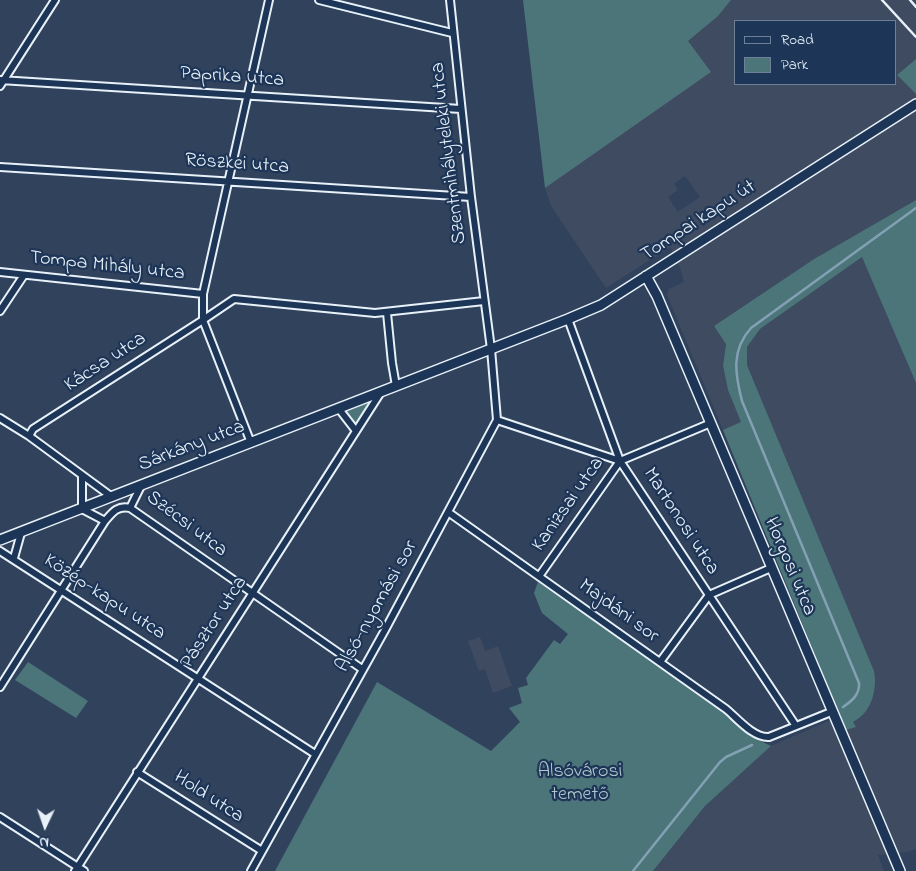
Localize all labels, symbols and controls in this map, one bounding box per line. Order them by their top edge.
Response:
legend [734,20,896,85]
text: Road [781,29,814,51]
text: Park [781,54,808,76]
street label: Szentmihályteleki utca [427,61,473,245]
street label: Paprika utca [179,62,285,94]
street label: Röszkei utca [184,149,290,181]
street label: Tompai kapu út [637,176,761,268]
street label: Tompa Mihály utca [28,247,186,287]
street label: Kácsa utca [61,328,151,398]
street label: Sárkány utca [136,416,248,478]
street label: Kanizsai utca [528,453,610,557]
street label: Martonosi utca [636,464,724,580]
street label: Szécsi utca [141,487,231,563]
street label: Horgosi utca [758,514,820,620]
street label: Alsó-nyomási sor [332,537,424,677]
street label: Közép-kapu utca [39,550,169,646]
street label: Pásztor utca [176,572,254,674]
street label: Majdáni sor [573,575,663,649]
park label: Alsóvárosi temető [538,761,622,808]
street label: Hold utca [168,766,248,830]
north arrow [20,801,70,851]
text: N [39,831,49,852]

